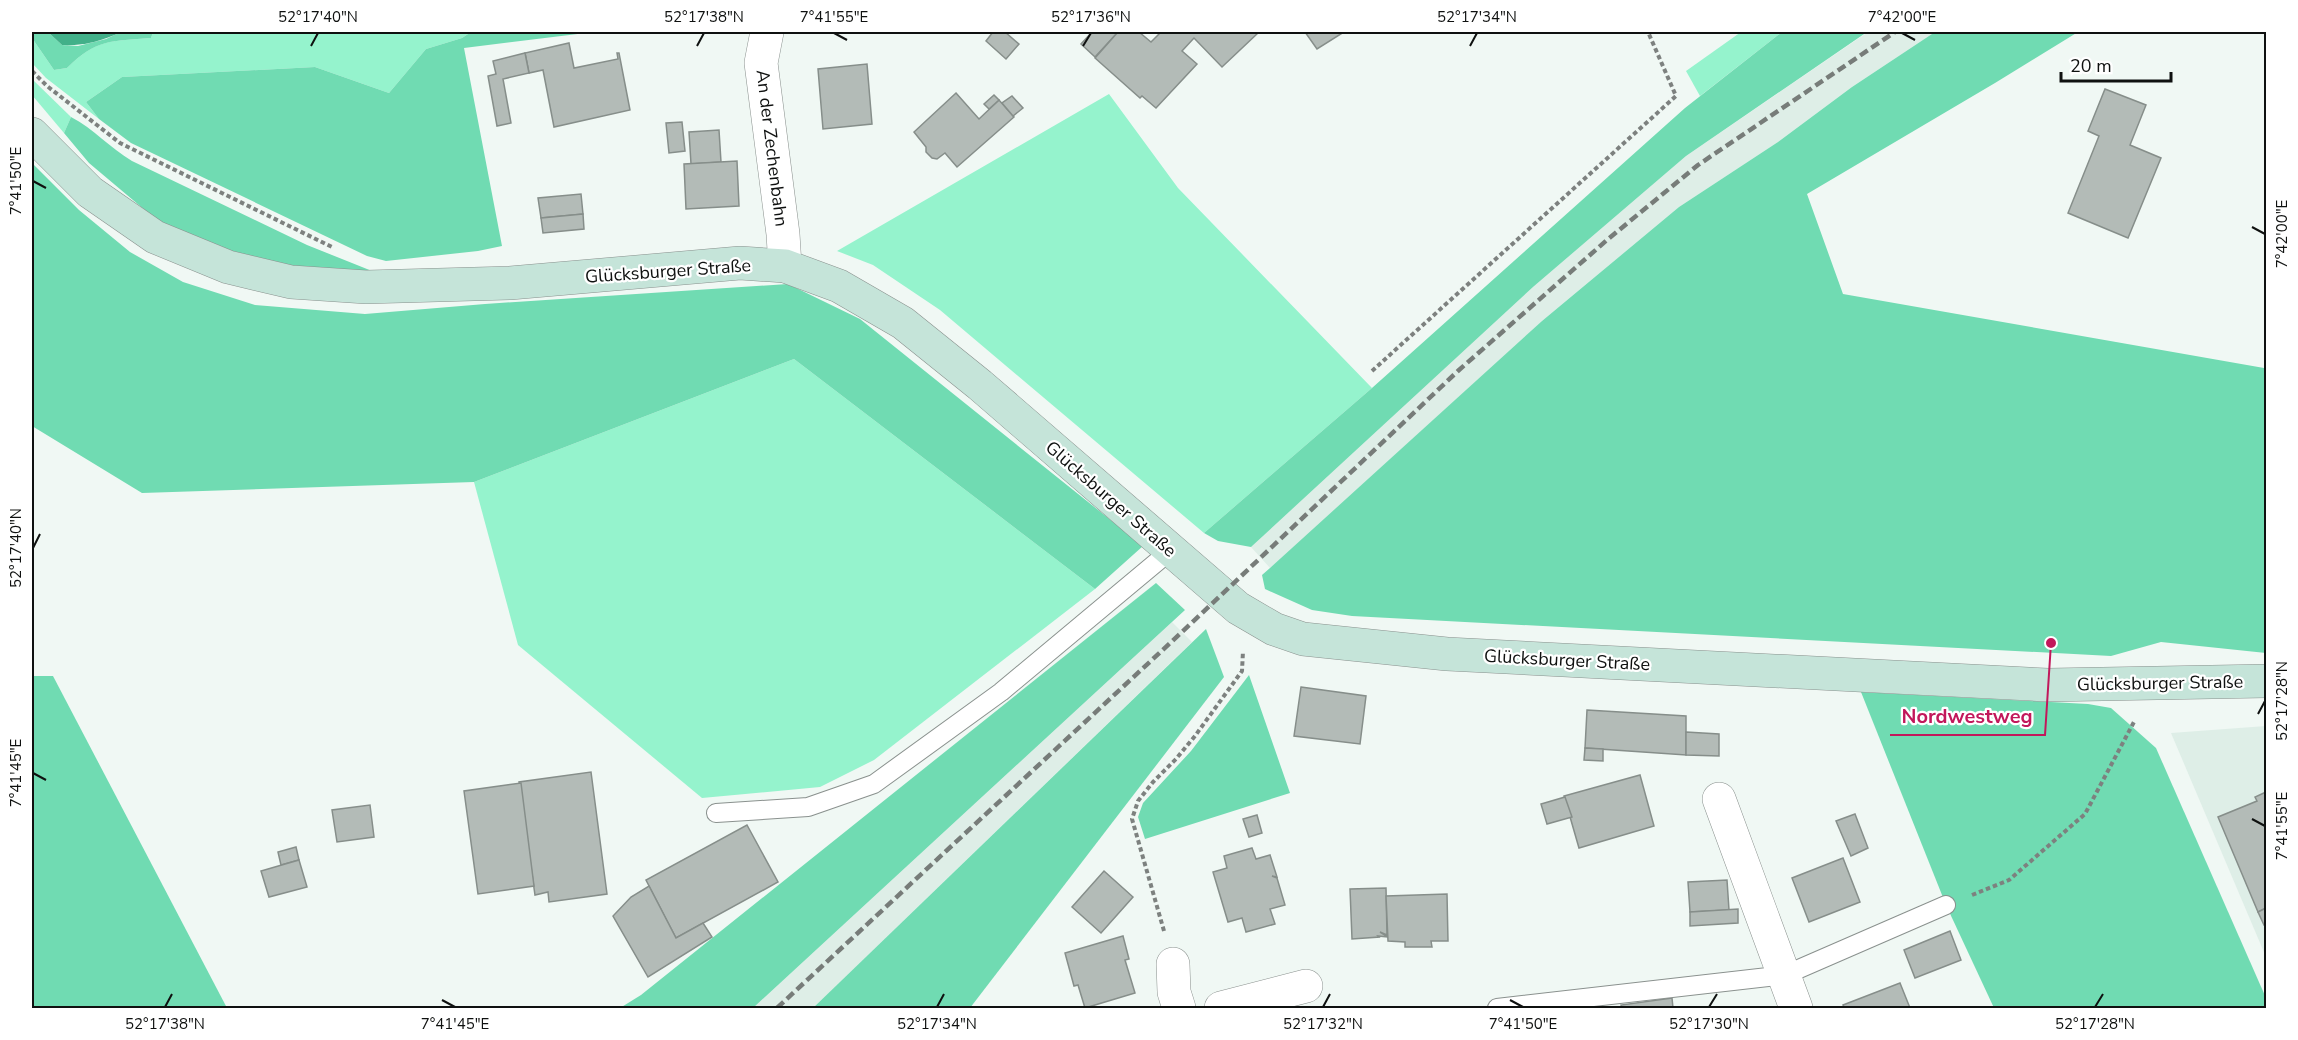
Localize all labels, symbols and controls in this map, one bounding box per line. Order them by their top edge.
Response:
text: 52°17'40"N [278,7,358,27]
text: 52°17'38"N [664,7,744,27]
text: 7°41'55"E [800,7,868,27]
text: 52°17'36"N [1051,7,1131,27]
text: 52°17'34"N [1437,7,1517,27]
text: 7°42'00"E [1868,7,1936,27]
scale bar [2061,45,2170,83]
text: 20 m [2070,54,2112,78]
street label: An der Zechenbahn [750,68,794,228]
text: 7°41'50"E [6,147,26,215]
text: 7°42'00"E [2272,200,2292,268]
street label: Glücksburger Straße [584,253,752,289]
street label: Glücksburger Straße [1040,435,1182,563]
text: 52°17'40"N [6,508,26,588]
street label: Glücksburger Straße [1483,644,1651,676]
text: 52°17'28"N [2272,661,2292,741]
street label: Glücksburger Straße [2077,670,2243,696]
callout: Nordwestweg [1890,697,2045,735]
text: Nordwestweg [1901,703,2033,730]
text: 7°41'45"E [6,739,26,807]
text: 7°41'55"E [2272,792,2292,860]
text: 52°17'38"N [125,1014,205,1034]
text: 7°41'45"E [421,1014,489,1034]
text: 52°17'34"N [897,1014,977,1034]
text: 52°17'32"N [1283,1014,1363,1034]
text: 7°41'50"E [1489,1014,1557,1034]
text: 52°17'30"N [1669,1014,1749,1034]
text: 52°17'28"N [2055,1014,2135,1034]

